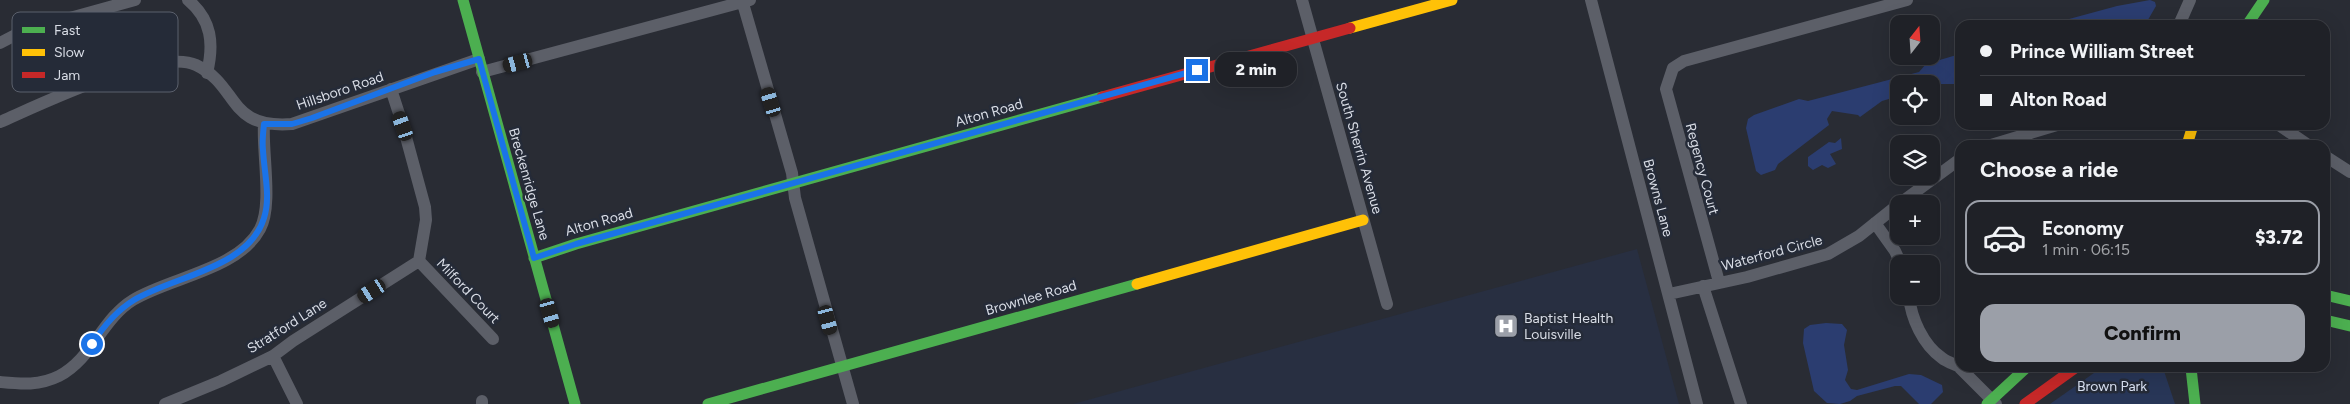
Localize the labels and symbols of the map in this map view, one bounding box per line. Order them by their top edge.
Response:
legend [12,12,178,92]
north arrow [1890,15,1940,65]
text: Fast [54,22,80,39]
text: Slow [54,44,85,61]
car [501,52,534,74]
callout: 2 min [1214,52,1297,88]
route end [1186,59,1208,81]
text: Jam [54,67,80,84]
street label: Hillsboro Road [294,68,386,114]
street label: South Sherrin Avenue [1332,80,1386,216]
car [759,85,782,119]
street label: Alton Road [953,95,1025,131]
car [391,109,414,143]
street label: Regency Court [1682,121,1722,217]
street label: Breckenridge Lane [505,126,553,242]
street label: Browns Lane [1639,157,1677,239]
street label: Alton Road [563,204,635,240]
street label: Waterford Circle [1720,231,1825,275]
street label: Milford Court [433,255,503,327]
car [355,277,388,305]
street label: Brownlee Road [983,277,1079,319]
street label: Stratford Lane [244,295,330,357]
car [538,297,561,329]
car [816,304,839,336]
place label: Baptist Health Louisville [1524,310,1613,343]
hospital icon: Baptist Health Louisville [1493,313,1519,339]
route start [81,333,103,355]
park label: Brown Park [2077,378,2147,395]

